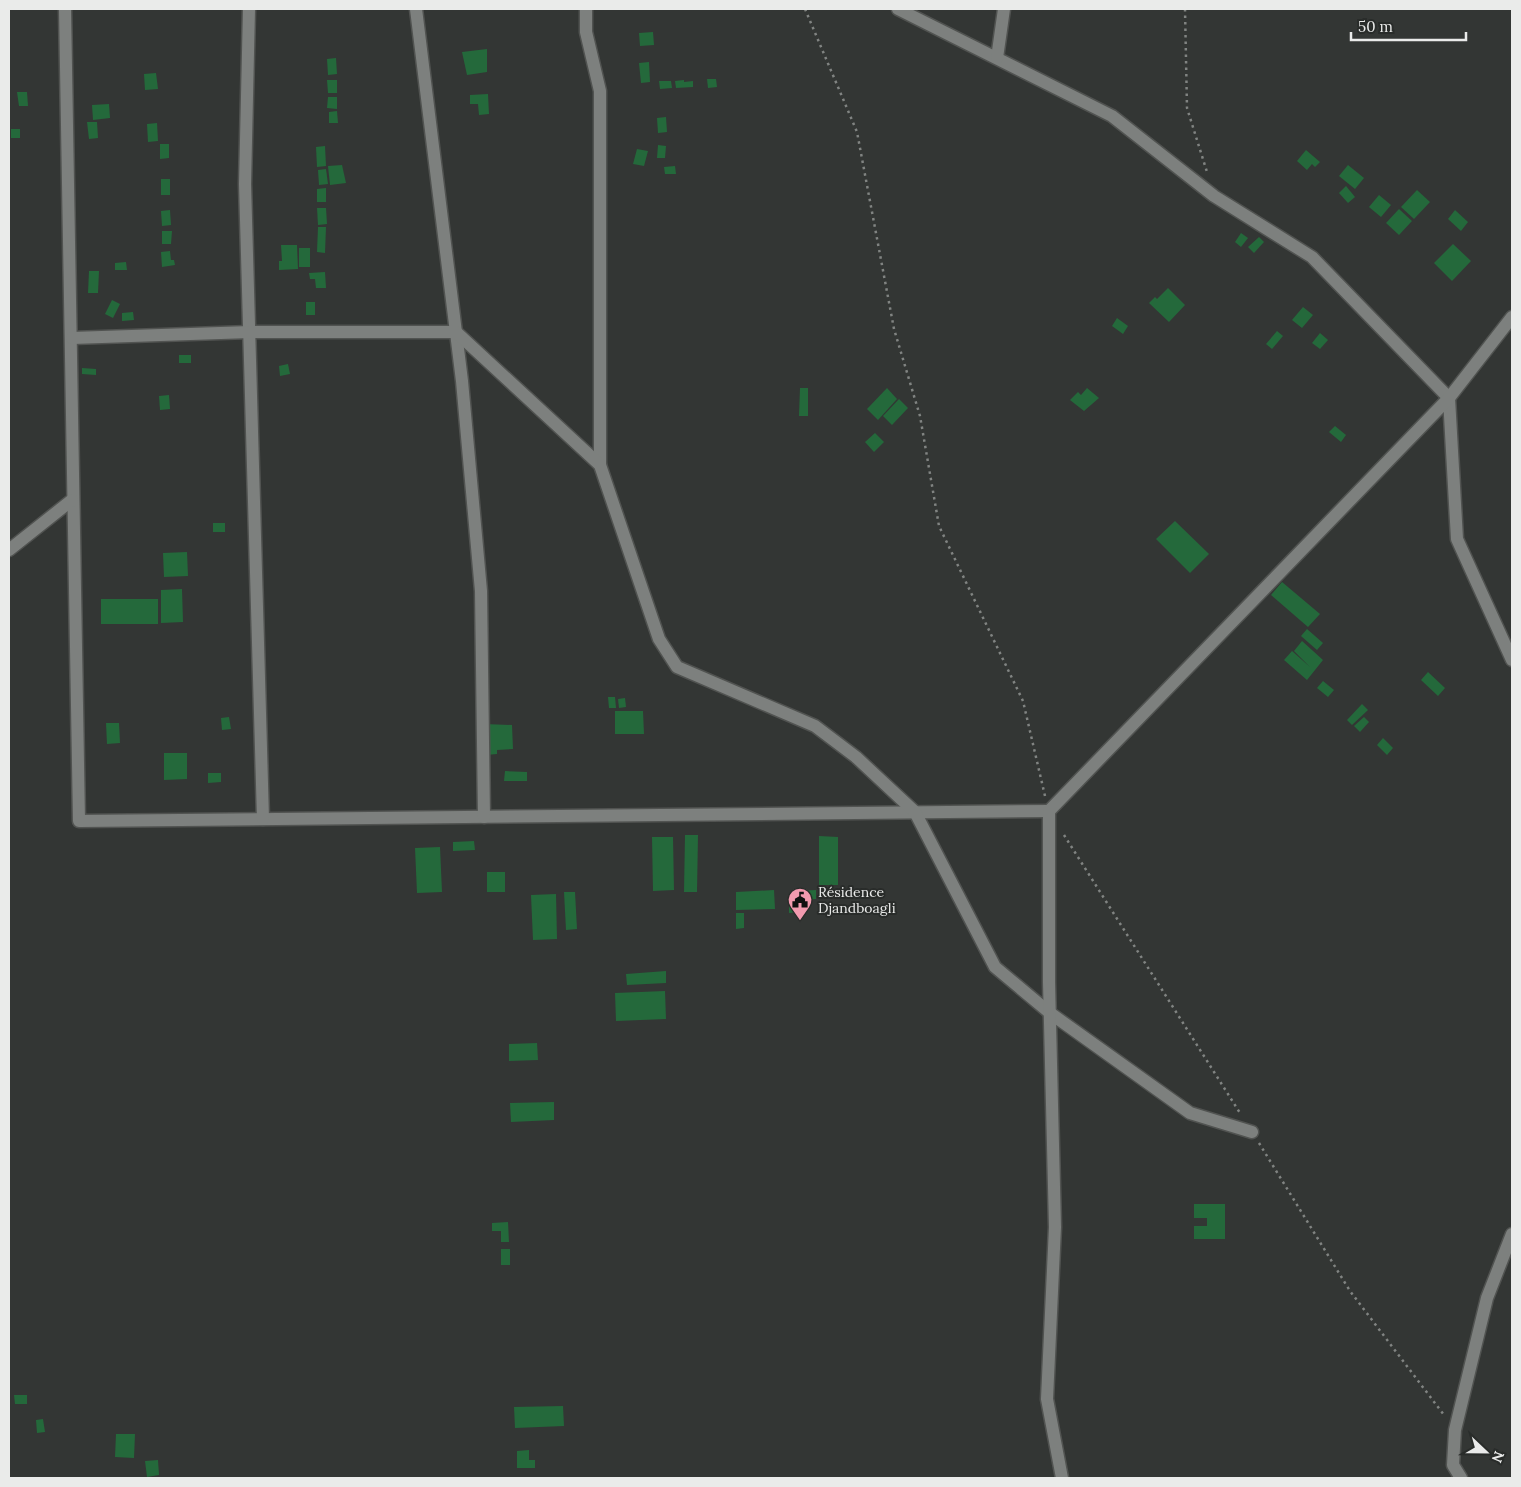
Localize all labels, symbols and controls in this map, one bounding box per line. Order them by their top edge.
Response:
scale bar [1351,10,1466,42]
text: 50 m [1358,17,1393,36]
place label: Résidence Djandboagli [818,883,896,917]
public building icon: Résidence Djandboagli [787,887,813,921]
north arrow [1461,1427,1511,1477]
text: N [1488,1448,1508,1465]

